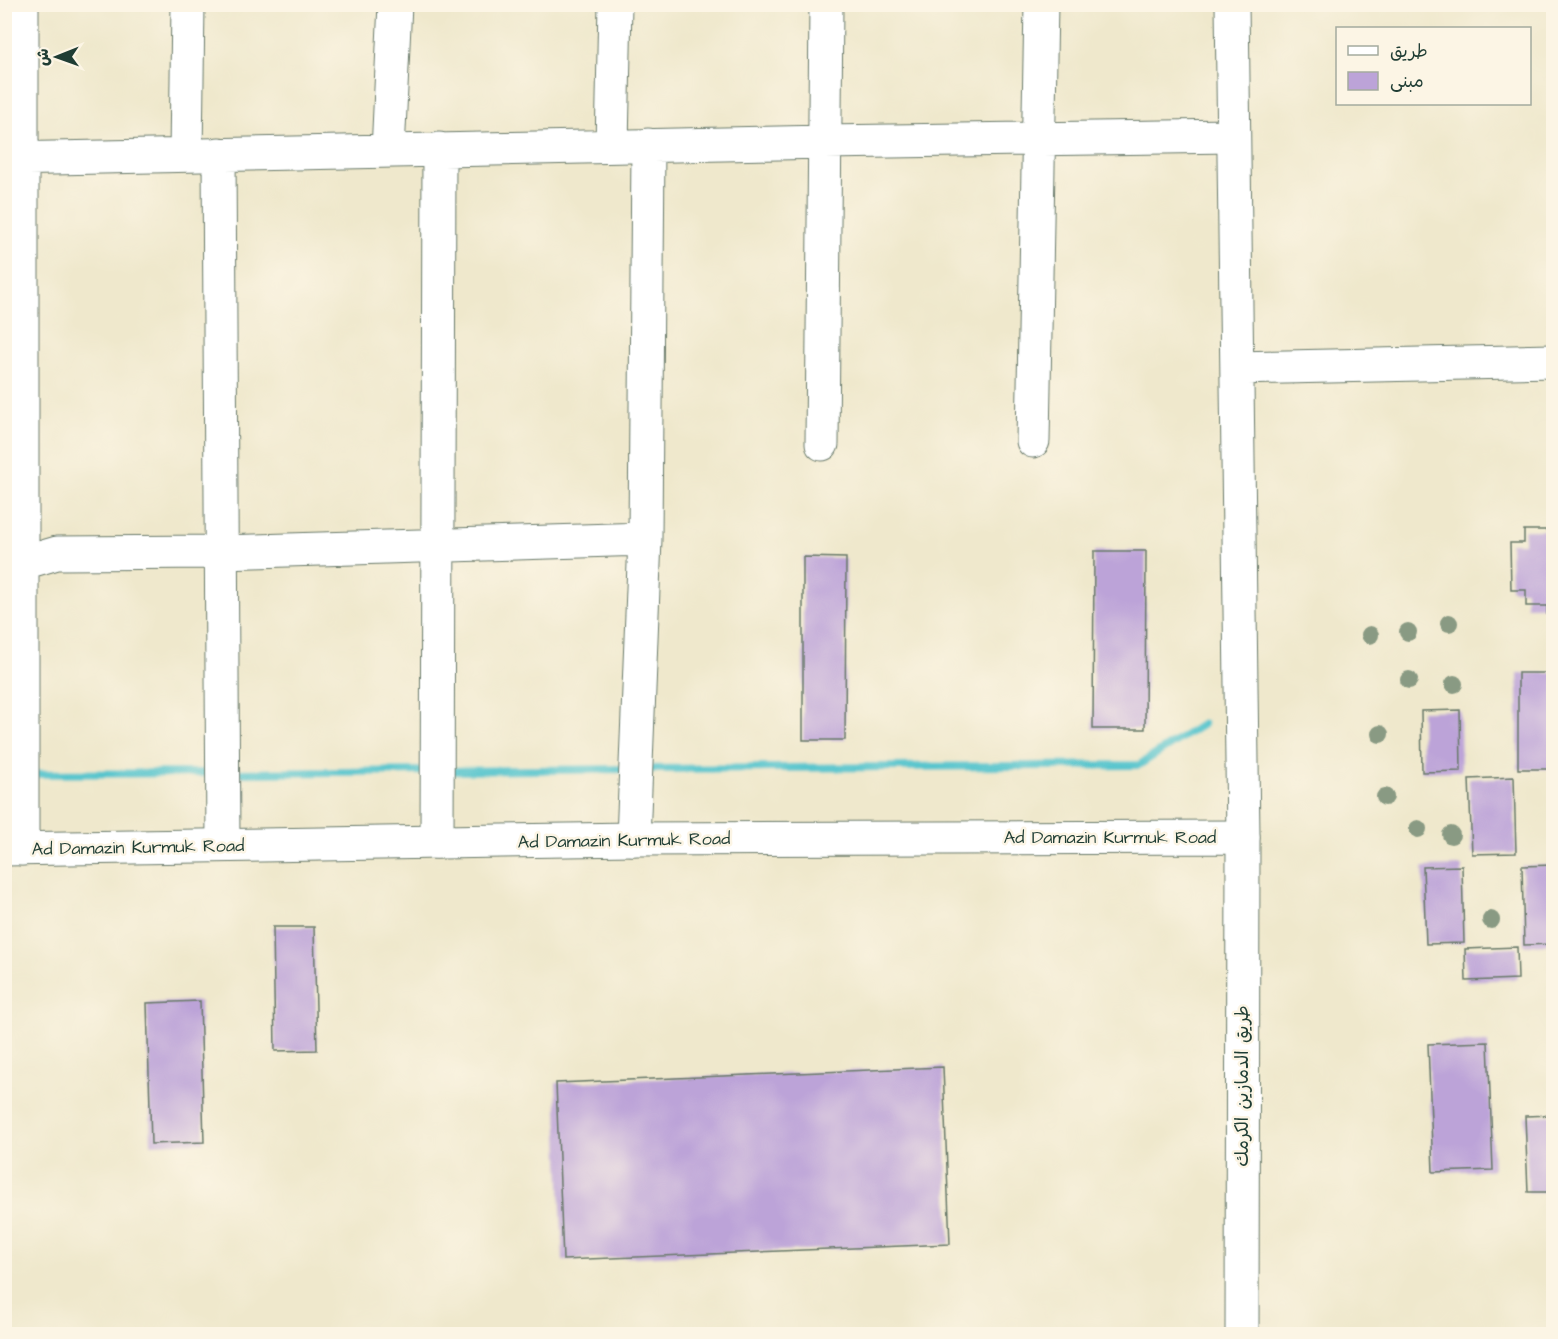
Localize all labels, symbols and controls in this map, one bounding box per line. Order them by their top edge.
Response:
north arrow [27,27,87,87]
legend [1336,27,1531,105]
text: طريق [1390,39,1428,64]
text: ش [32,48,54,66]
text: مبنى [1390,69,1424,94]
street label: Ad Damazin Kurmuk Road [1004,825,1216,850]
street label: Ad Damazin Kurmuk Road [518,826,730,855]
street label: Ad Damazin Kurmuk Road [32,833,244,862]
street label: طريق الدمازين الكرمك [1230,1005,1255,1167]

